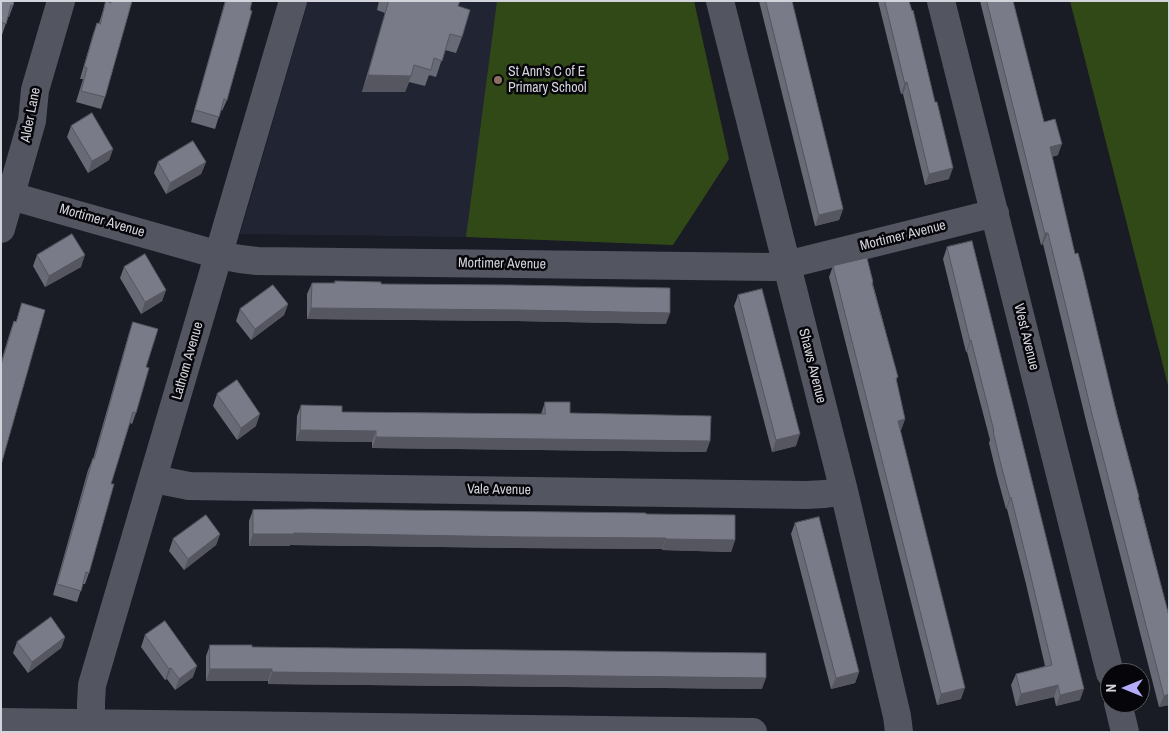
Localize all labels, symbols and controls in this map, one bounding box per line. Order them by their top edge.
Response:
place label: St Ann's C of E Primary School [508,64,586,96]
marker: St Ann's C of E Primary School [492,74,504,86]
street label: Alder Lane [17,86,45,144]
street label: Mortimer Avenue [57,201,147,241]
street label: Mortimer Avenue [858,217,948,255]
street label: Mortimer Avenue [458,255,546,273]
street label: West Avenue [1010,302,1042,372]
street label: Lathom Avenue [169,320,207,402]
street label: Shaws Avenue [795,327,829,405]
street label: Vale Avenue [467,481,531,499]
north arrow [1100,663,1150,713]
text: N [1102,684,1120,692]

